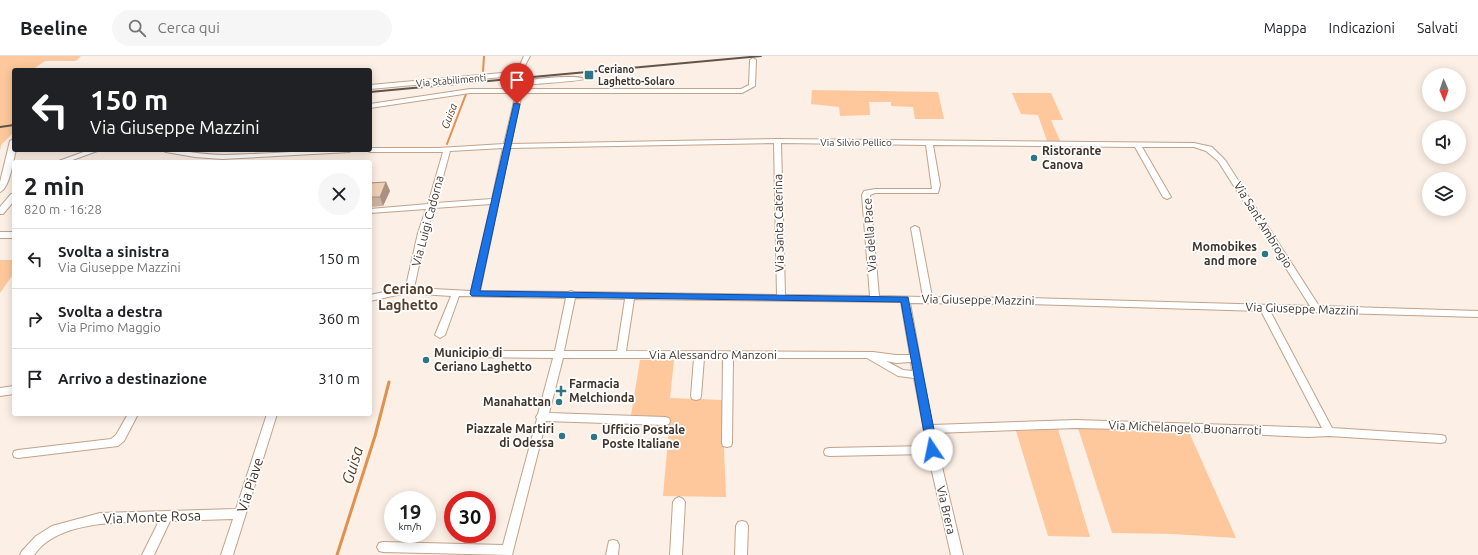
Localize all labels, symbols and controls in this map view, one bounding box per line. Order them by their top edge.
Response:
search box [112,10,392,46]
text: Beeline [20,17,88,39]
icon: search [126,17,148,39]
text: Cerca qui [158,19,220,36]
text: Mappa [1264,20,1307,36]
text: Indicazioni [1329,20,1395,36]
text: Salvati [1417,20,1458,36]
pin [500,63,534,104]
place label: Ceriano Laghetto-Solaro [598,64,675,87]
north arrow [1422,68,1466,112]
map controls [1422,68,1466,216]
icon: arrive [506,69,528,91]
marker: Ceriano Laghetto-Solaro [583,69,595,81]
street label: Via Stabilimenti [416,72,487,89]
icon: left [24,84,76,136]
text: 150 m [90,84,168,115]
water label: Guisa [439,101,459,130]
text: Via Giuseppe Mazzini [90,117,260,137]
button: sound [1422,120,1466,164]
street label: Via Silvio Pellico [820,137,892,148]
place label: Ristorante Canova [1042,144,1101,171]
marker: Ristorante Canova [1029,153,1039,163]
button: layers [1422,172,1466,216]
text: 2 min [24,173,85,200]
button: close [318,173,360,215]
street label: Via Luigi Cadorna [409,174,446,268]
street label: Via Santa Caterina [771,174,786,272]
street label: Via Sant'Ambrogio [1232,179,1295,270]
street label: Via della Pace [860,198,879,272]
text: 820 m · 16:28 [24,202,102,216]
place label: Momobikes and more [1192,240,1257,267]
text: Svolta a sinistra [58,243,169,260]
icon: left [24,248,46,270]
marker: Momobikes and more [1260,249,1270,259]
text: 150 m [318,250,360,267]
text: Via Giuseppe Mazzini [58,260,181,274]
district label: Ceriano Laghetto [378,281,438,313]
street label: Via Giuseppe Mazzini [921,292,1035,307]
street label: Via Giuseppe Mazzini [1245,300,1359,317]
text: Svolta a destra [58,303,163,320]
icon: right [24,308,46,330]
text: 360 m [318,310,360,327]
text: Via Primo Maggio [58,320,161,334]
place label: Municipio di Ceriano Laghetto [434,346,532,373]
street label: Via Alessandro Manzoni [649,348,777,361]
marker: Municipio di Ceriano Laghetto [421,355,431,365]
icon: arrive [24,368,46,390]
text: Arrivo a destinazione [58,370,207,387]
text: 310 m [318,370,360,387]
place label: Farmacia Melchionda [569,377,634,404]
marker: Farmacia Melchionda [556,386,566,396]
place label: Manahattan [483,395,551,408]
marker: Manahattan [554,397,564,407]
street label: Via Michelangelo Buonarroti [1108,418,1262,437]
place label: Piazzale Martiri di Odessa [466,422,554,449]
place label: Ufficio Postale Poste Italiane [602,423,685,450]
position arrow [911,429,953,471]
marker: Piazzale Martiri di Odessa [557,431,567,441]
marker: Ufficio Postale Poste Italiane [589,432,599,442]
water label: Guisa [338,444,366,486]
street label: Via Piave [234,456,266,514]
street label: Via Brera [935,484,958,535]
speed limit sign: 30 [444,491,496,543]
text: 19 [399,500,421,523]
street label: Via Monte Rosa [103,507,201,527]
text: km/h [398,521,422,532]

